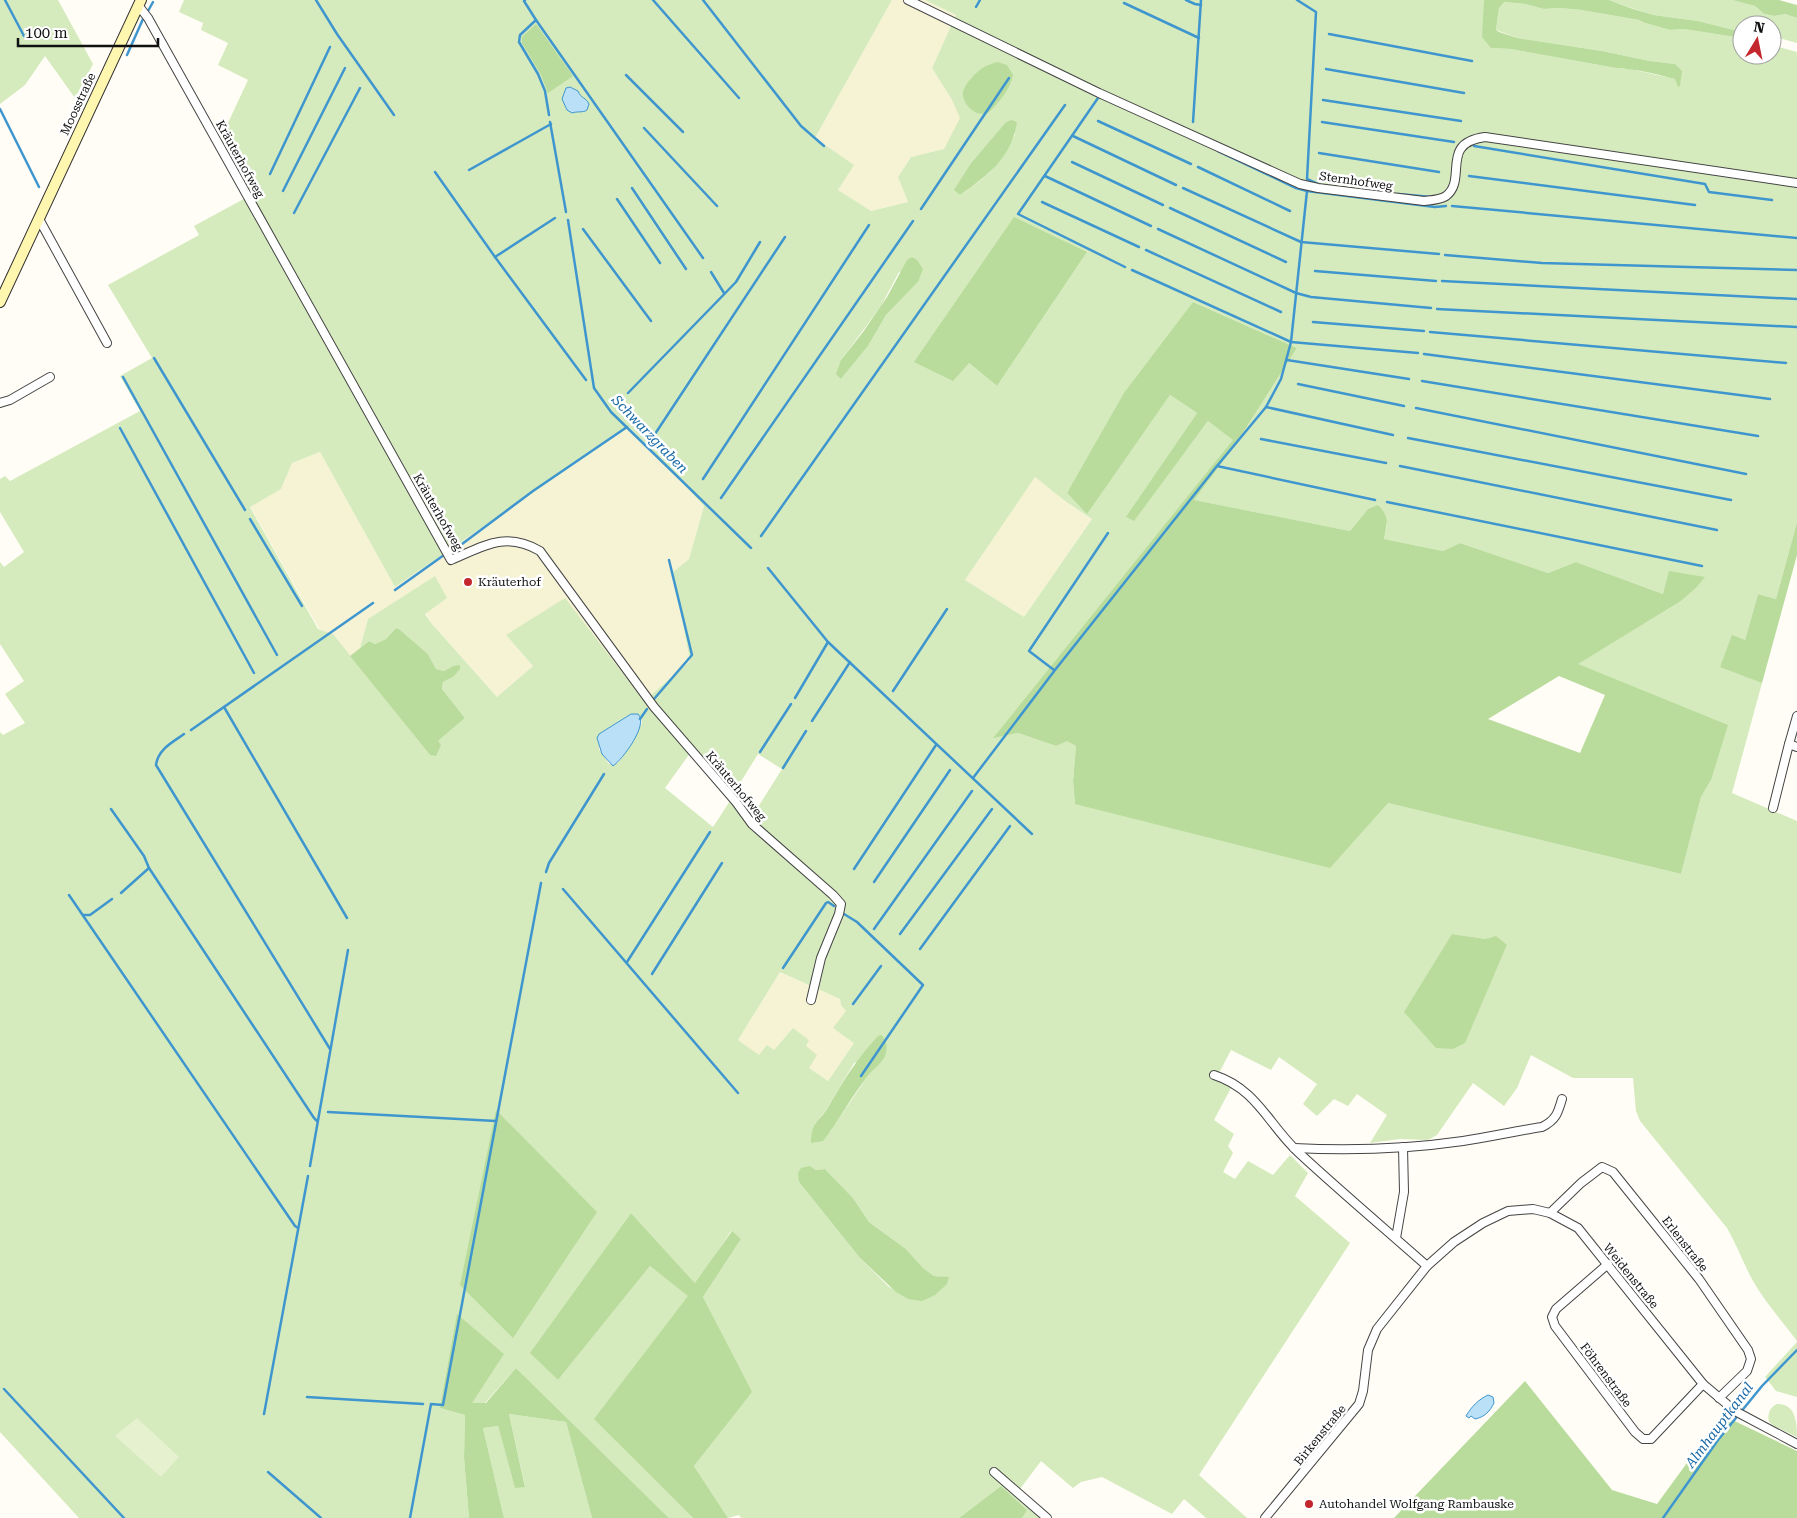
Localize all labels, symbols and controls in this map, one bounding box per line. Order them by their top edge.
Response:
scale bar [18,15,158,47]
north arrow [1732,15,1782,65]
text: N [1753,18,1766,36]
text: 100 m [25,24,68,42]
street label: Moosstraße [57,70,99,137]
street label: Kräuterhofweg [213,118,267,200]
street label: Sternhofweg [1318,169,1394,193]
water label: Schwarzgraben [608,391,691,477]
street label: Kräuterhofweg [410,471,466,553]
place label: Kräuterhof [478,575,541,589]
marker: Kräuterhof [462,576,474,588]
street label: Kräuterhofweg [703,748,769,824]
street label: Erlenstraße [1659,1214,1711,1275]
street label: Weidenstraße [1600,1241,1662,1312]
street label: Föhrenstraße [1577,1340,1635,1410]
water label: Almhauptkanal [1681,1379,1756,1471]
street label: Birkenstraße [1291,1402,1349,1468]
place label: Autohandel Wolfgang Rambauske [1319,1497,1514,1511]
marker: Autohandel Wolfgang Rambauske [1303,1498,1315,1510]

